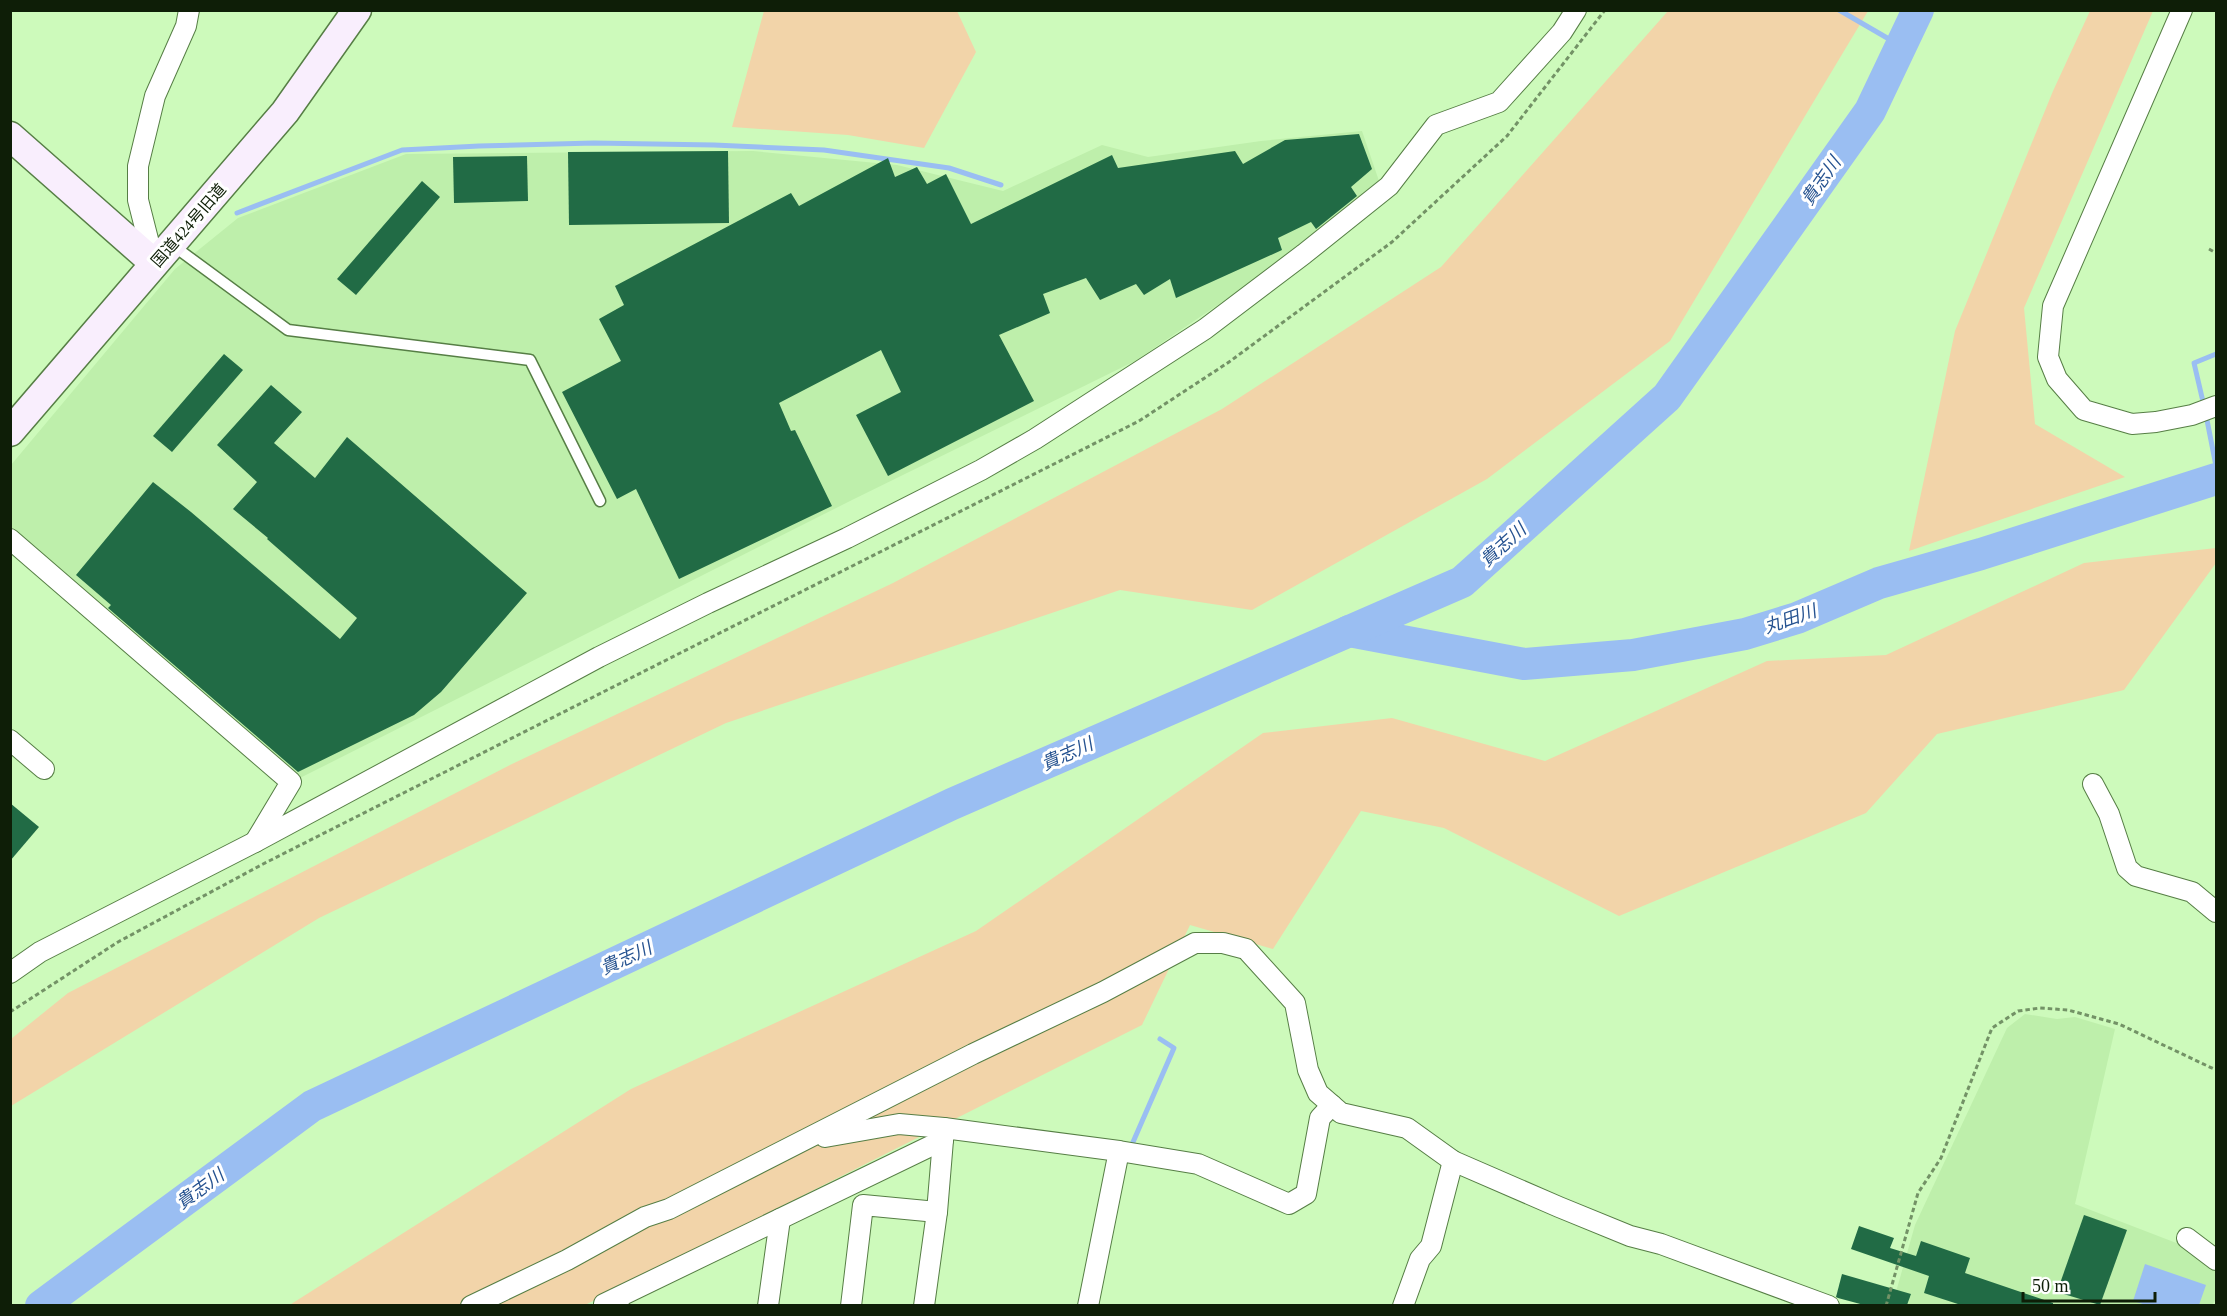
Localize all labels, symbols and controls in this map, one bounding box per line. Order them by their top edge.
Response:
water label: 貴志川 [1797,152,1846,209]
street label: 国道424号旧道 [148,181,229,270]
water label: 貴志川 [1476,518,1531,570]
water label: 丸田川 [1761,600,1821,637]
water label: 貴志川 [1038,733,1098,774]
water label: 貴志川 [597,937,657,978]
water label: 貴志川 [172,1164,229,1213]
scale bar [2023,1265,2155,1303]
text: 50 m [2032,1276,2069,1296]

